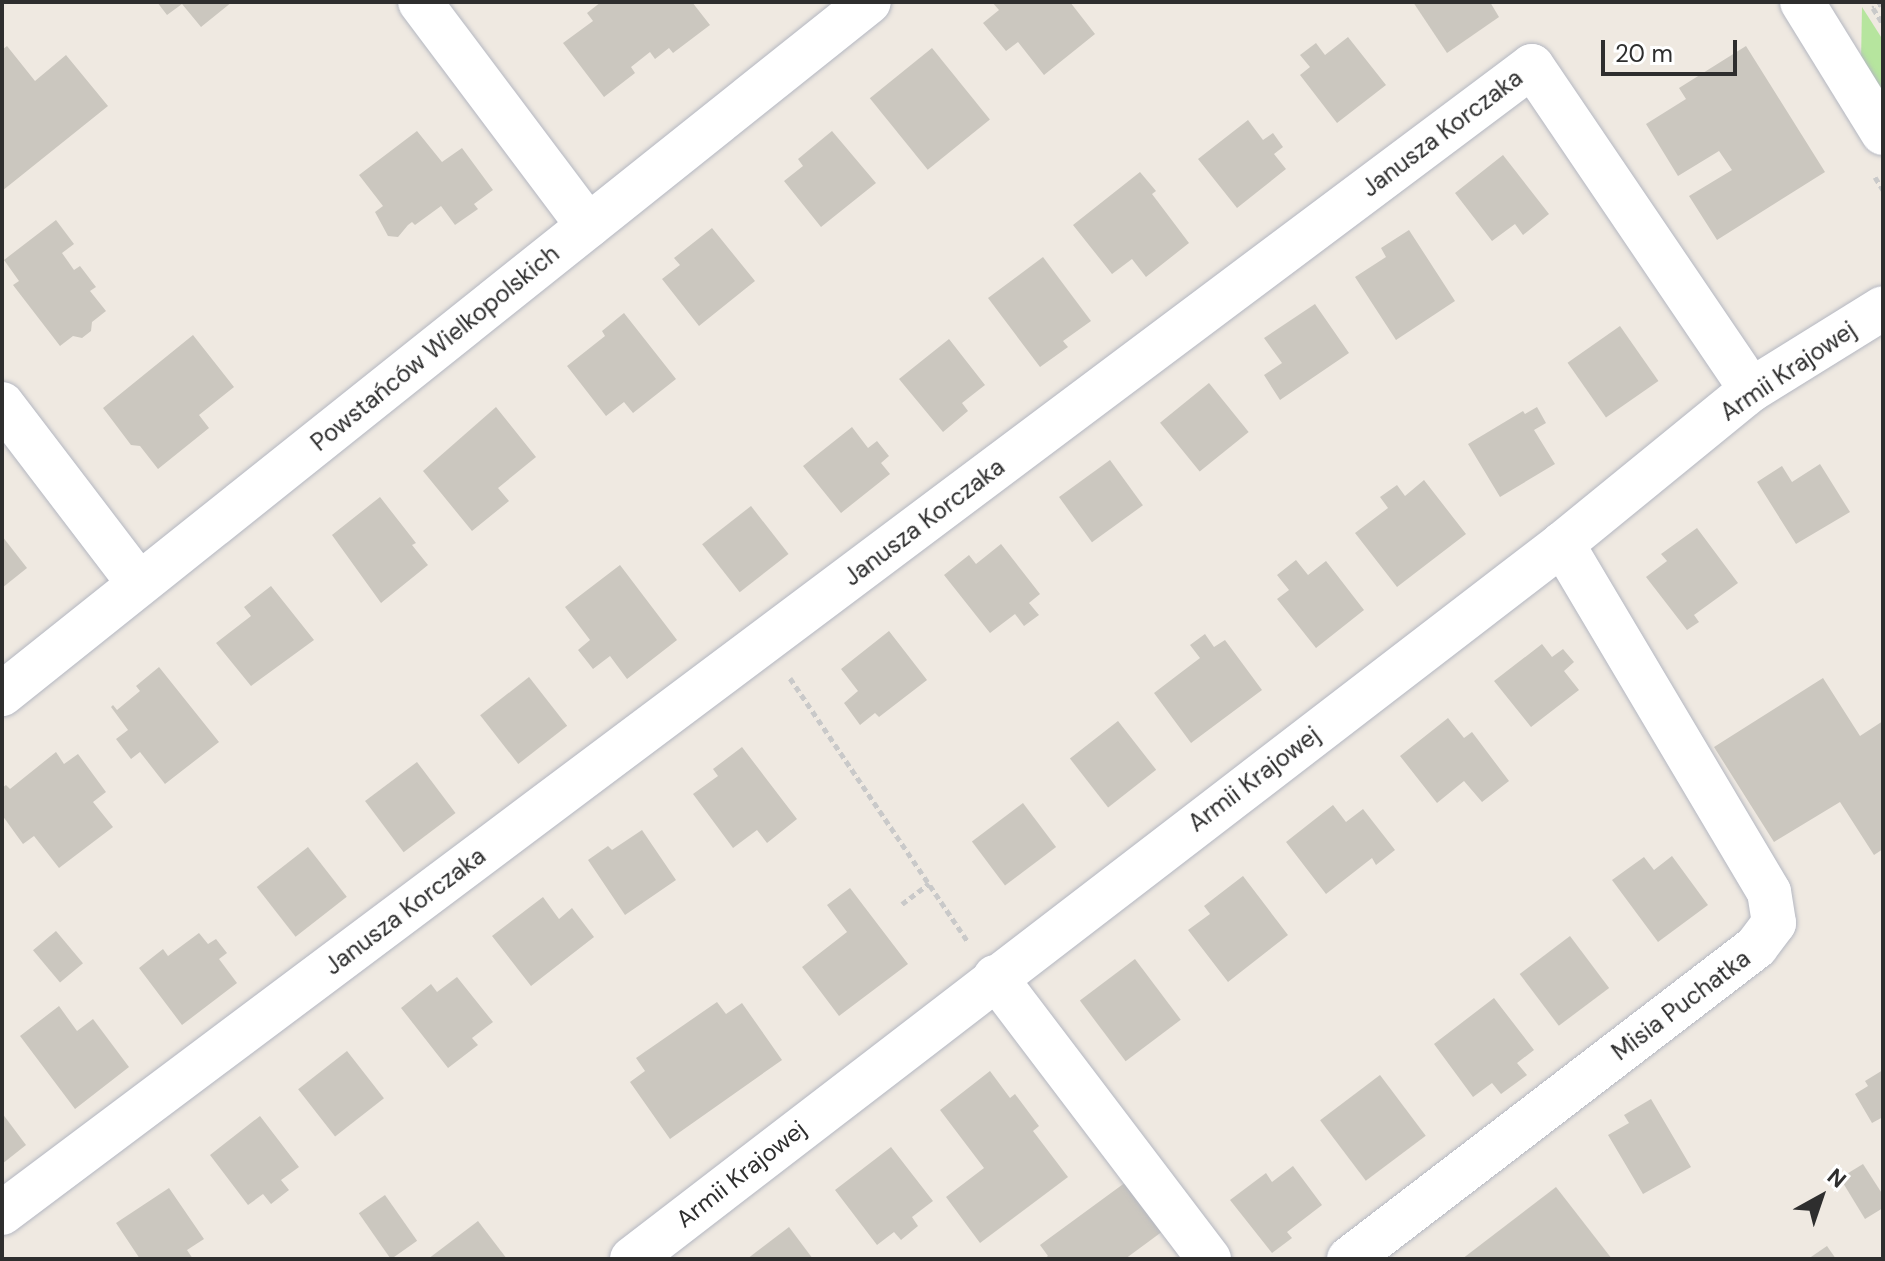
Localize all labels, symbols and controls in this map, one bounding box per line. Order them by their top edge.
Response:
scale bar [1605,24,1741,74]
text: 20 m [1615,38,1673,69]
street label: Janusza Korczaka [1356,63,1528,203]
street label: Powstańców Wielkopolskich [305,239,565,457]
street label: Armii Krajowej [1715,315,1861,427]
street label: Janusza Korczaka [838,452,1010,592]
street label: Armii Krajowej [1183,720,1325,838]
street label: Janusza Korczaka [319,841,491,981]
street label: Misia Puchatka [1606,944,1756,1066]
street label: Armii Krajowej [670,1114,812,1234]
north arrow [1781,1157,1861,1237]
text: N [1821,1162,1852,1194]

